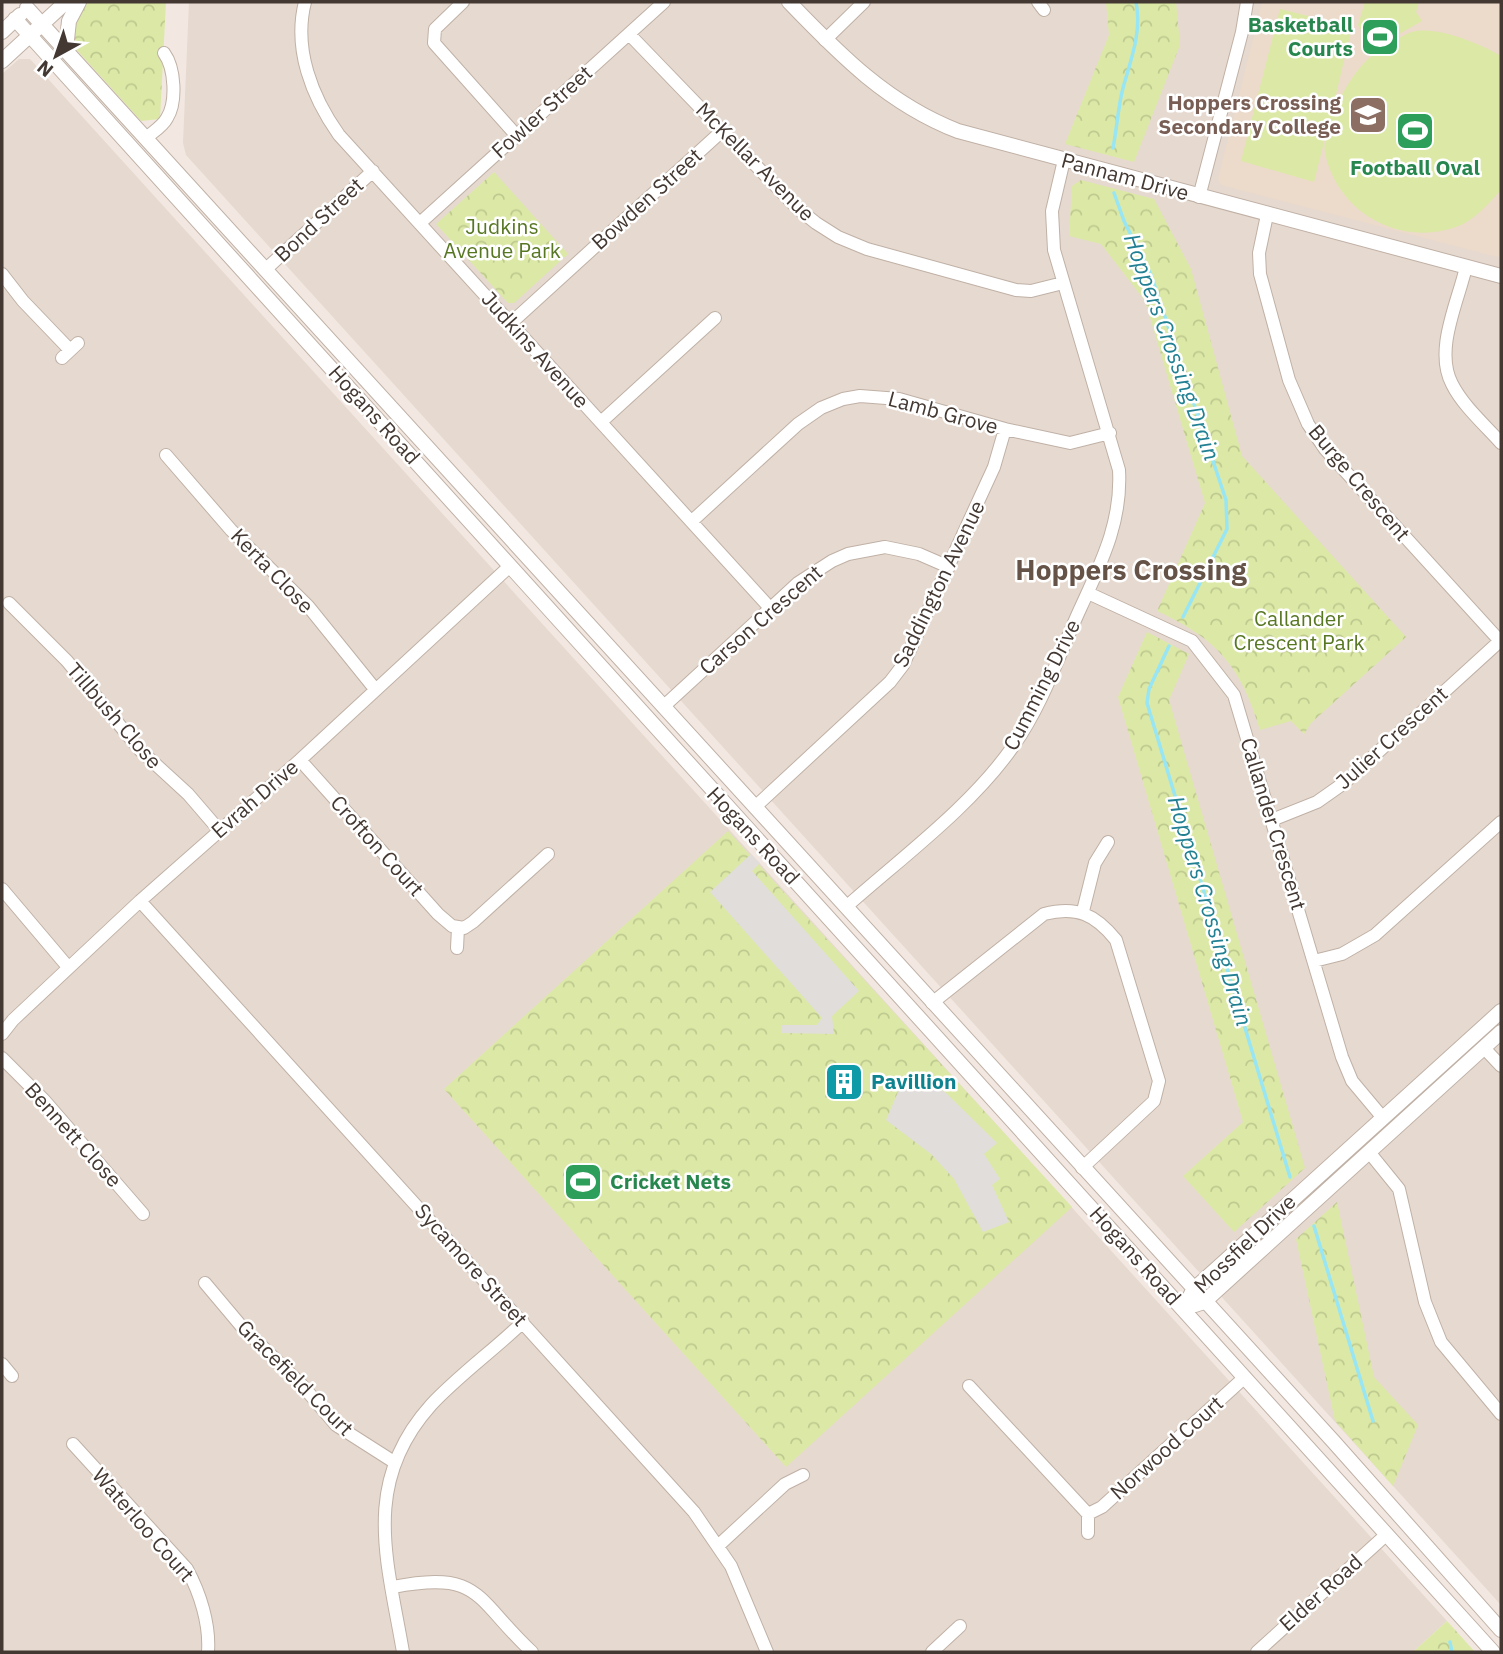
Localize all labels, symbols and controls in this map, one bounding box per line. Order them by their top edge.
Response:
place label: Basketball Courts [1248,10,1353,62]
sports icon: Basketball Courts [1359,16,1401,58]
north arrow [21,21,91,91]
text: N [32,55,58,83]
street label: Fowler Street [485,59,598,164]
place label: Hoppers Crossing Secondary College [1158,88,1341,140]
school or university icon: Hoppers Crossing Secondary College [1347,94,1389,136]
street label: McKellar Avenue [690,96,821,227]
sports icon: Football Oval [1394,110,1436,152]
street label: Bowden Street [585,141,708,255]
street label: Pannam Drive [1058,146,1192,206]
place label: Football Oval [1350,153,1480,181]
street label: Bond Street [268,171,369,268]
park label: Judkins Avenue Park [443,212,561,264]
water label: Hoppers Crossing Drain [1118,229,1228,464]
street label: Judkins Avenue [476,285,596,414]
street label: Hogans Road [323,359,427,470]
street label: Lamb Grove [885,384,1001,440]
street label: Burge Crescent [1303,418,1417,547]
street label: Saddington Avenue [886,496,991,672]
street label: Kerta Close [225,522,320,619]
district label: Hoppers Crossing [1015,551,1247,588]
street label: Carson Crescent [693,558,828,680]
park label: Callander Crescent Park [1233,604,1365,656]
street label: Cumming Drive [996,614,1086,755]
street label: Tillbush Close [61,656,169,774]
street label: Julier Crescent [1329,680,1453,795]
street label: Callander Crescent [1234,734,1313,913]
street label: Evrah Drive [205,753,304,844]
street label: Hogans Road [701,780,806,890]
street label: Crofton Court [325,789,431,902]
water label: Hoppers Crossing Drain [1162,792,1260,1029]
building icon: Pavillion [823,1061,865,1103]
place label: Pavillion [871,1067,956,1095]
street label: Bennett Close [19,1076,128,1193]
sports icon: Cricket Nets [562,1161,604,1203]
place label: Cricket Nets [610,1167,731,1195]
street label: Mossfiel Drive [1187,1187,1301,1299]
street label: Sycamore Street [409,1197,534,1332]
street label: Hogans Road [1084,1200,1188,1311]
street label: Gracefield Court [232,1313,360,1441]
street label: Norwood Court [1104,1389,1229,1506]
street label: Waterloo Court [87,1461,201,1587]
street label: Elder Road [1273,1548,1368,1637]

